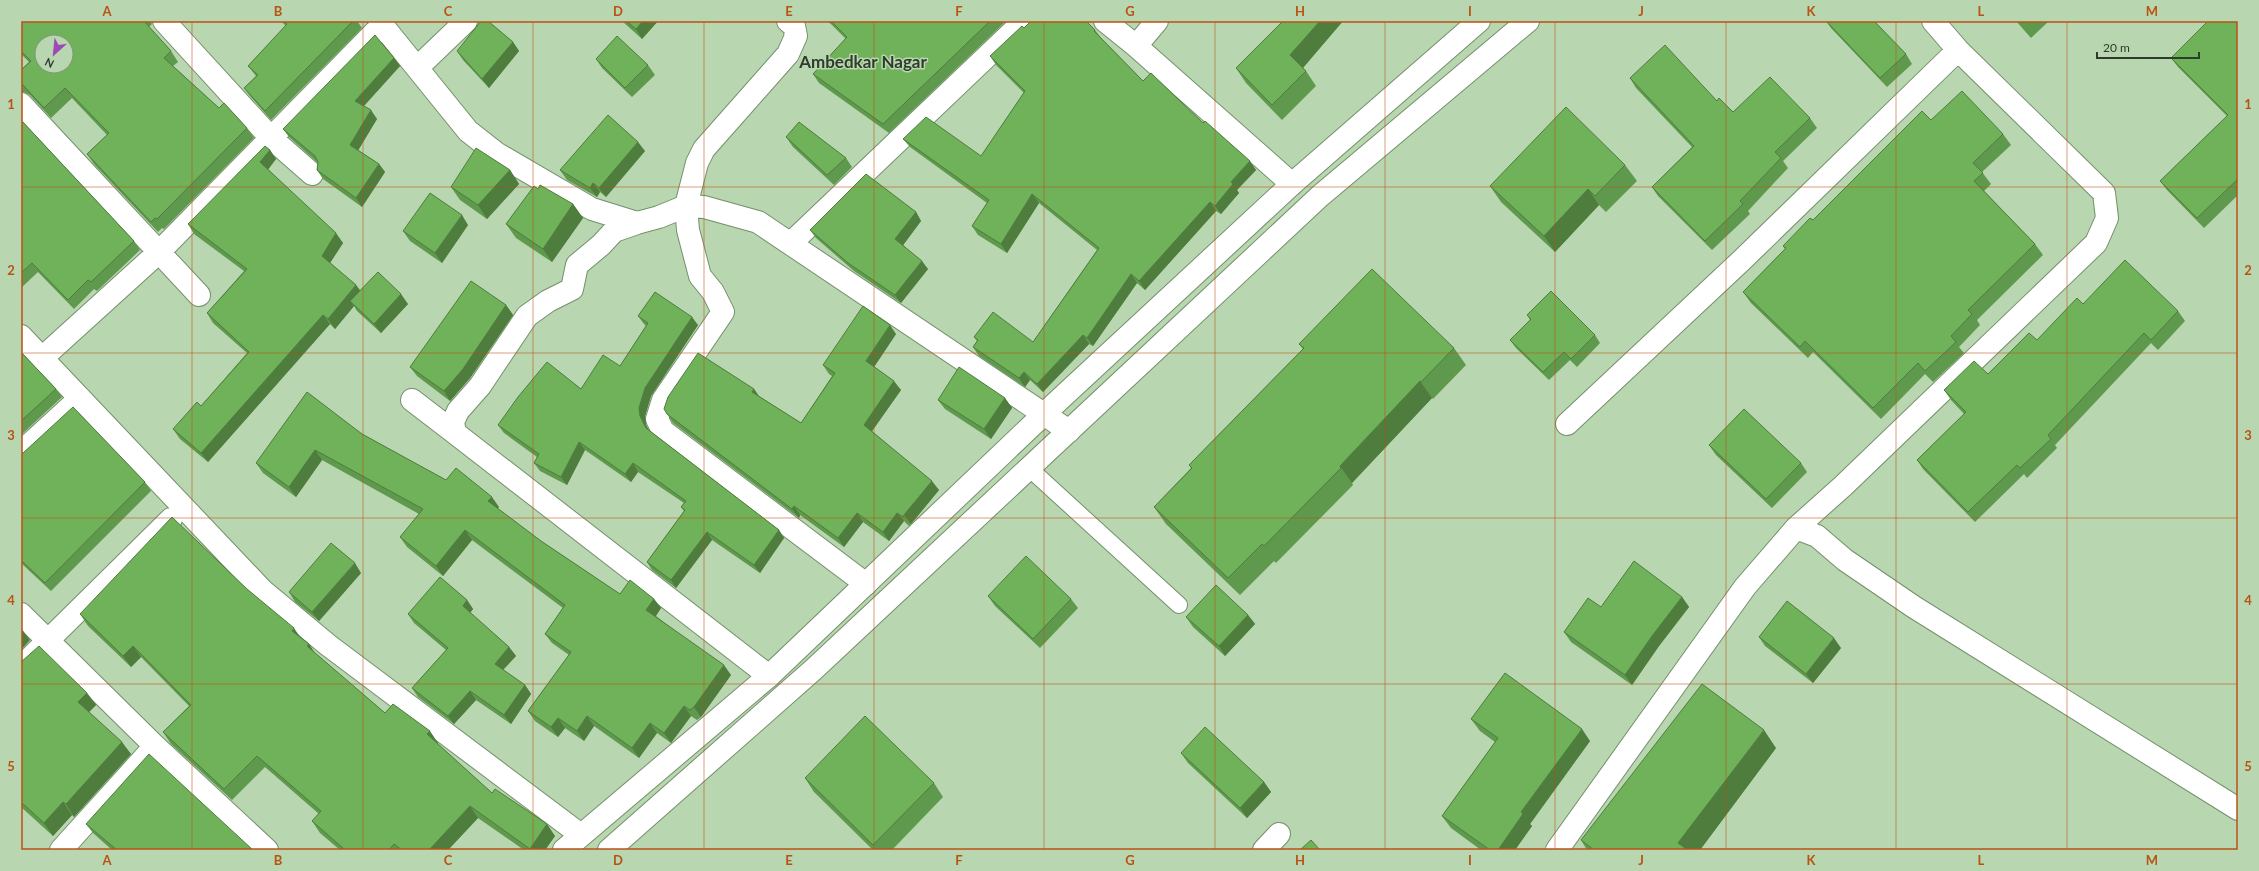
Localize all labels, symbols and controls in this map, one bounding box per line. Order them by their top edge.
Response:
text: A [101,3,112,19]
text: B [274,3,283,19]
text: C [444,3,453,19]
text: D [613,3,623,19]
text: E [785,3,793,19]
text: F [955,3,963,19]
text: G [1125,3,1135,19]
text: H [1295,3,1305,19]
text: I [1468,3,1472,19]
text: J [1638,3,1644,19]
text: K [1807,3,1817,19]
text: L [1978,3,1985,19]
text: M [2146,3,2158,19]
north arrow [34,34,74,74]
scale bar [2097,34,2199,60]
text: 20 m [2103,40,2130,55]
district label: Ambedkar Nagar [798,51,927,72]
text: N [43,56,56,71]
text: 1 [7,96,15,112]
text: 1 [2244,96,2252,112]
text: 2 [7,262,15,278]
text: 2 [2244,262,2252,278]
text: 3 [7,427,15,443]
text: 3 [2244,427,2252,443]
text: 4 [7,592,15,608]
text: 4 [2244,592,2252,608]
text: 5 [7,758,15,774]
text: 5 [2244,758,2252,774]
text: A [101,852,112,868]
text: B [274,852,283,868]
text: C [444,852,453,868]
text: D [613,852,623,868]
text: E [785,852,793,868]
text: F [955,852,963,868]
text: G [1125,852,1135,868]
text: H [1295,852,1305,868]
text: I [1468,852,1472,868]
text: J [1638,852,1644,868]
text: K [1807,852,1817,868]
text: L [1978,852,1985,868]
text: M [2146,852,2158,868]

